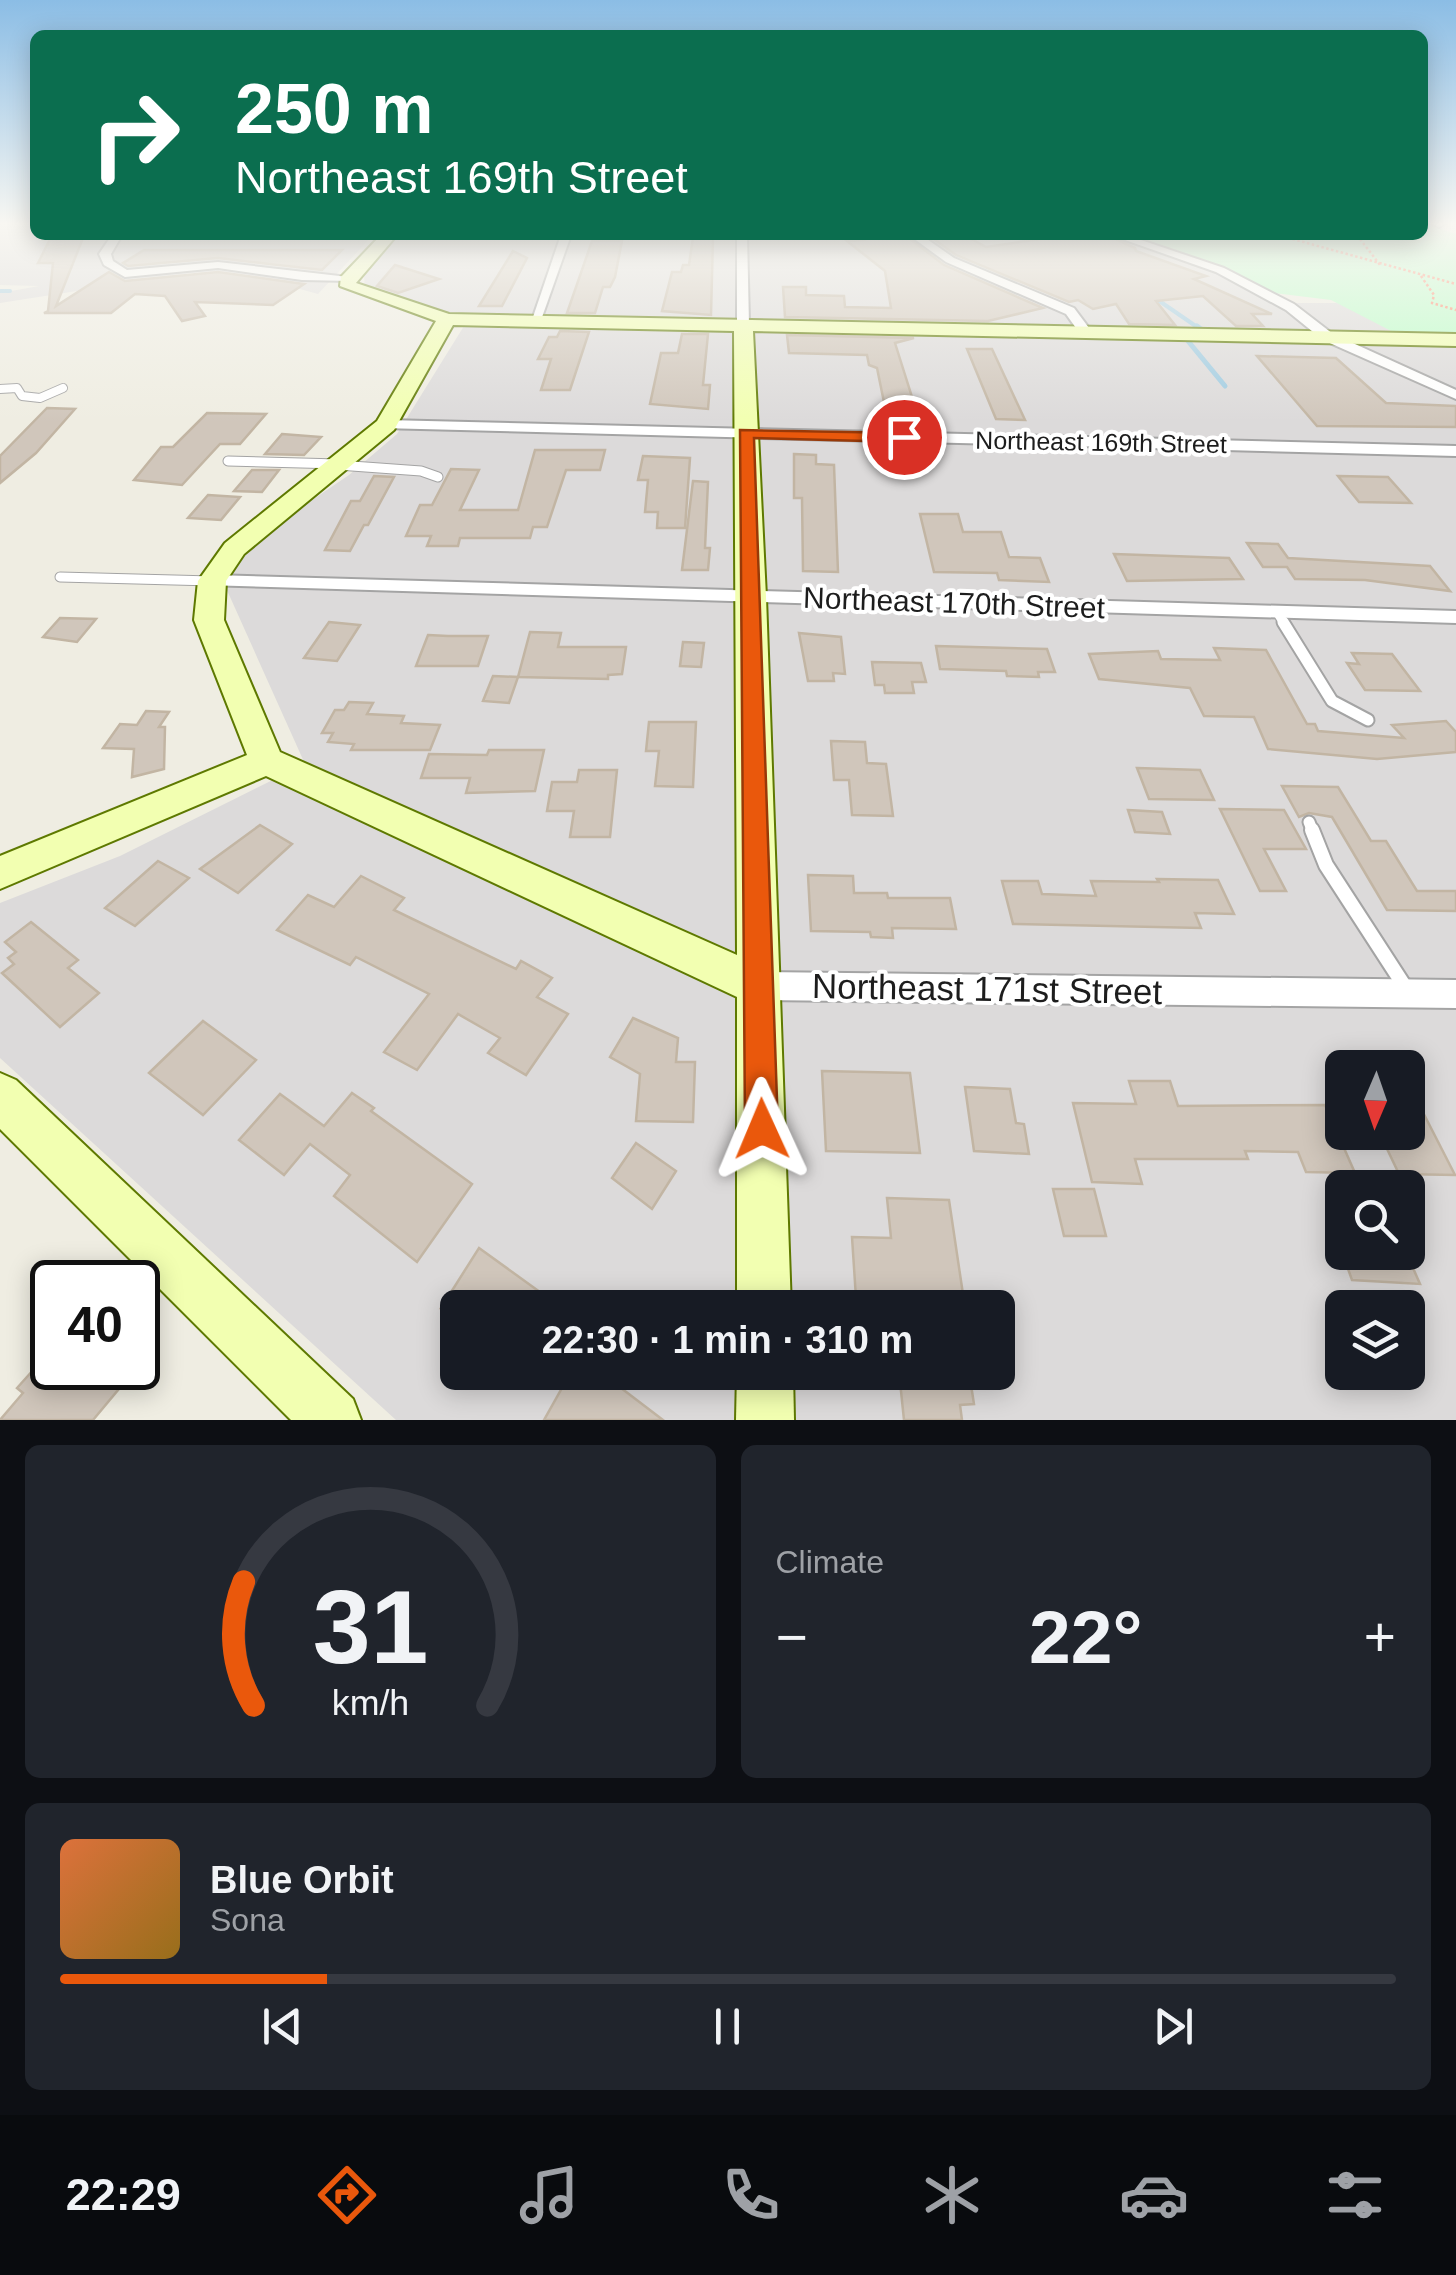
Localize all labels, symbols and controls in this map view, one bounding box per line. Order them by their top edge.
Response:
icon: right [70,70,200,200]
text: 250 m [235,70,433,148]
text: Northeast 169th Street [235,152,688,203]
pin [862,395,947,480]
icon: arrive [877,410,932,465]
street label: Northeast 169th Street [975,426,1227,458]
street label: Northeast 170th Street [803,581,1106,624]
street label: Northeast 171st Street [812,966,1163,1011]
north arrow [1325,1050,1425,1150]
map controls [1325,1050,1425,1390]
position arrow [710,1077,814,1181]
button: search [1325,1170,1425,1270]
speed limit sign: 40 [30,1260,160,1390]
button: layers [1325,1290,1425,1390]
text: 22:30 · 1 min · 310 m [542,1319,913,1361]
text: Climate [776,1544,884,1580]
text: 31 [312,1569,428,1685]
text: 22° [1029,1595,1142,1679]
text: − [776,1606,808,1668]
text: + [1364,1606,1396,1668]
text: km/h [332,1683,409,1723]
text: Blue Orbit [210,1859,394,1901]
text: Sona [210,1902,285,1938]
icon: previous [255,1999,310,2054]
icon: pause [700,1999,755,2054]
icon: next [1146,1999,1201,2054]
icon: directions [312,2160,382,2230]
icon: music [514,2160,584,2230]
icon: phone [716,2160,786,2230]
icon: climate [917,2160,987,2230]
icon: car [1119,2160,1189,2230]
icon: filters [1320,2160,1390,2230]
text: 22:29 [66,2169,181,2220]

